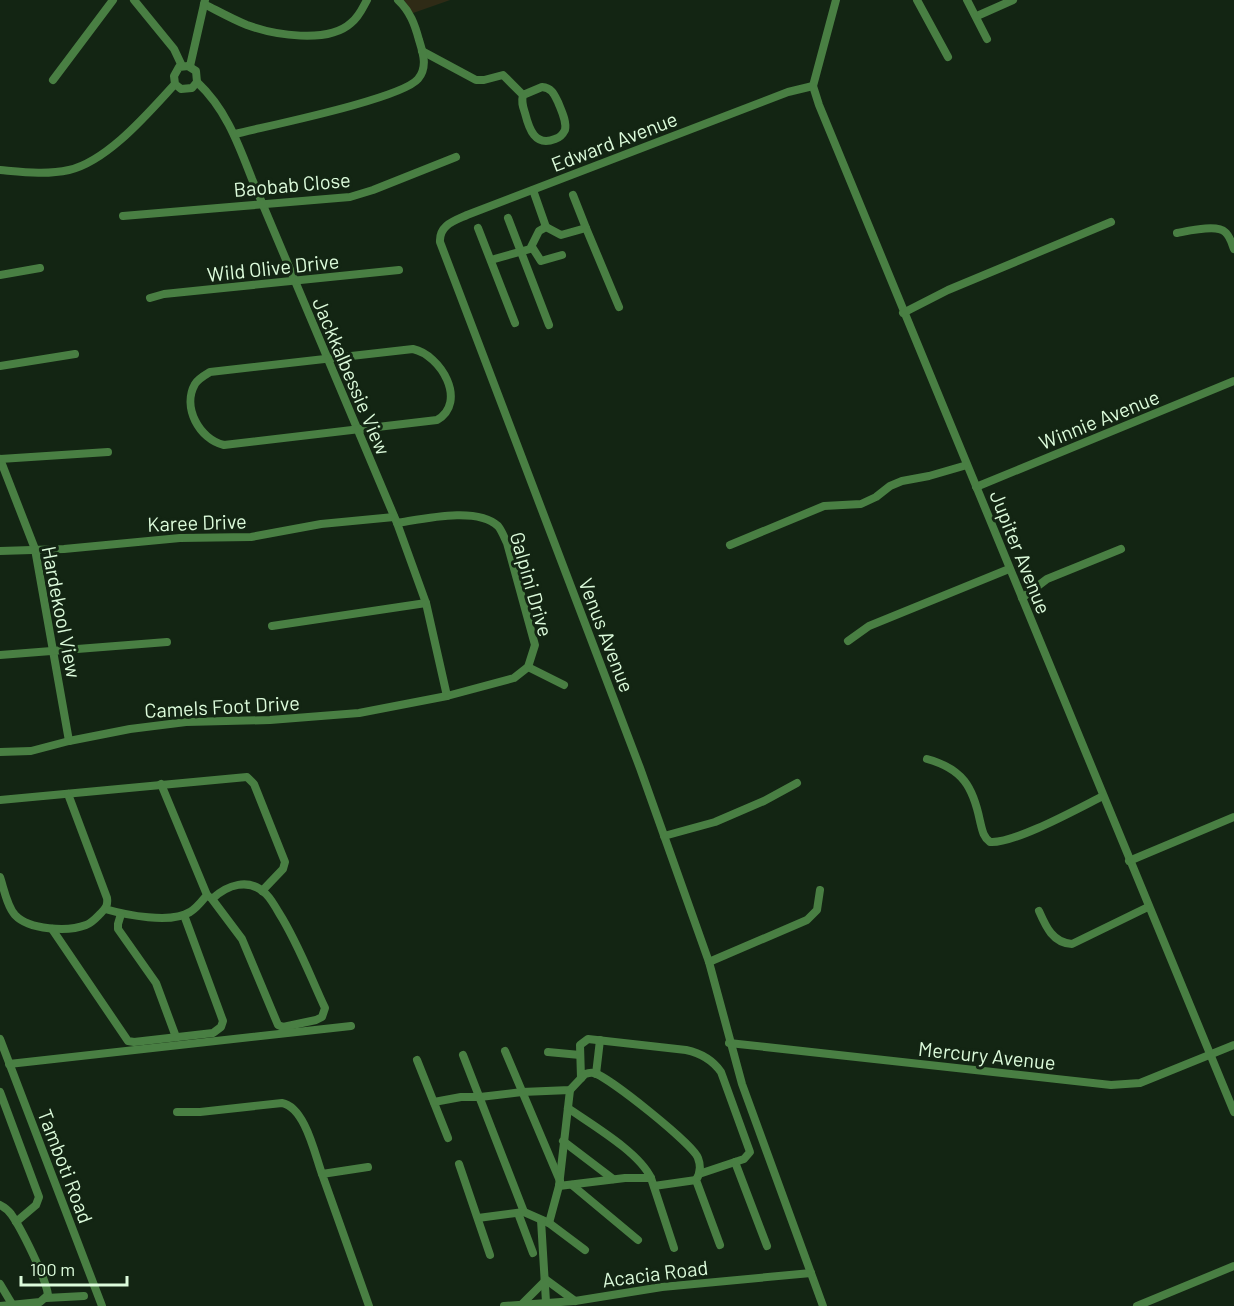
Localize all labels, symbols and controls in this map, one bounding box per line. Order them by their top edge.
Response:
street label: Edward Avenue [548,106,680,176]
street label: Baobab Close [232,167,352,201]
street label: Wild Olive Drive [206,248,340,286]
street label: Jackkalbessie View [308,294,396,458]
street label: Winnie Avenue [1035,384,1163,454]
street label: Jupiter Avenue [985,487,1057,617]
street label: Karee Drive [147,508,247,536]
street label: Galpini Drive [506,529,558,639]
street label: Hardekool View [37,544,87,680]
street label: Venus Avenue [574,575,640,695]
street label: Camels Foot Drive [144,690,300,722]
street label: Mercury Avenue [917,1036,1057,1074]
street label: Tamboti Road [33,1106,99,1226]
scale bar [21,1249,128,1287]
street label: Acacia Road [601,1255,709,1291]
text: 100 m [30,1258,75,1280]

